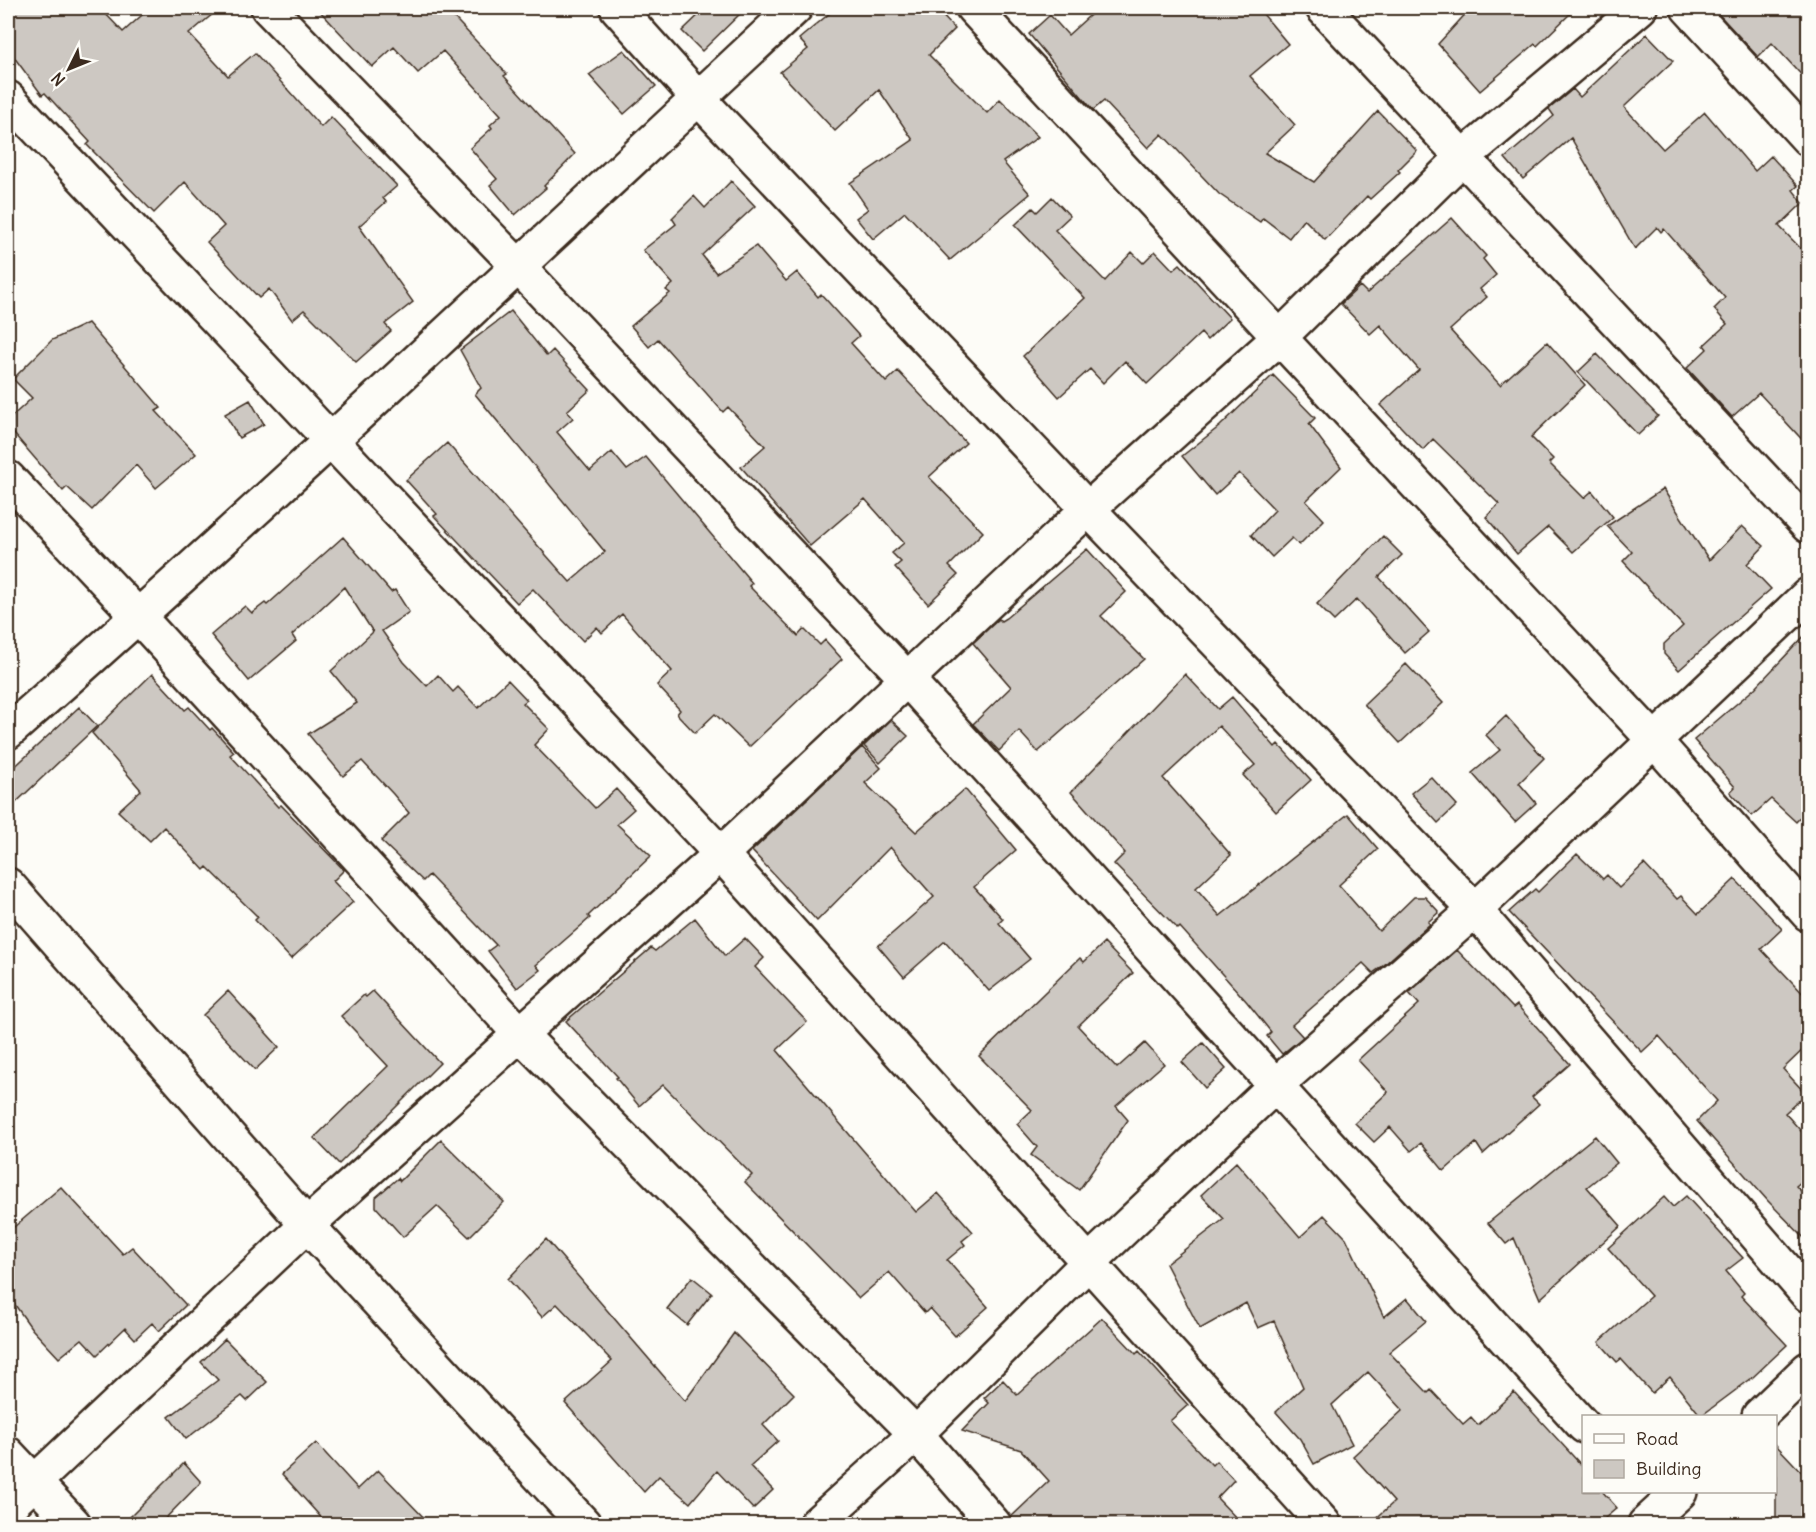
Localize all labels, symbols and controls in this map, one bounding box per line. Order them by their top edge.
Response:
north arrow [39,39,99,99]
text: N [47,68,69,90]
legend [1582,1415,1777,1493]
text: Road [1636,1427,1679,1450]
text: Building [1636,1457,1701,1480]

